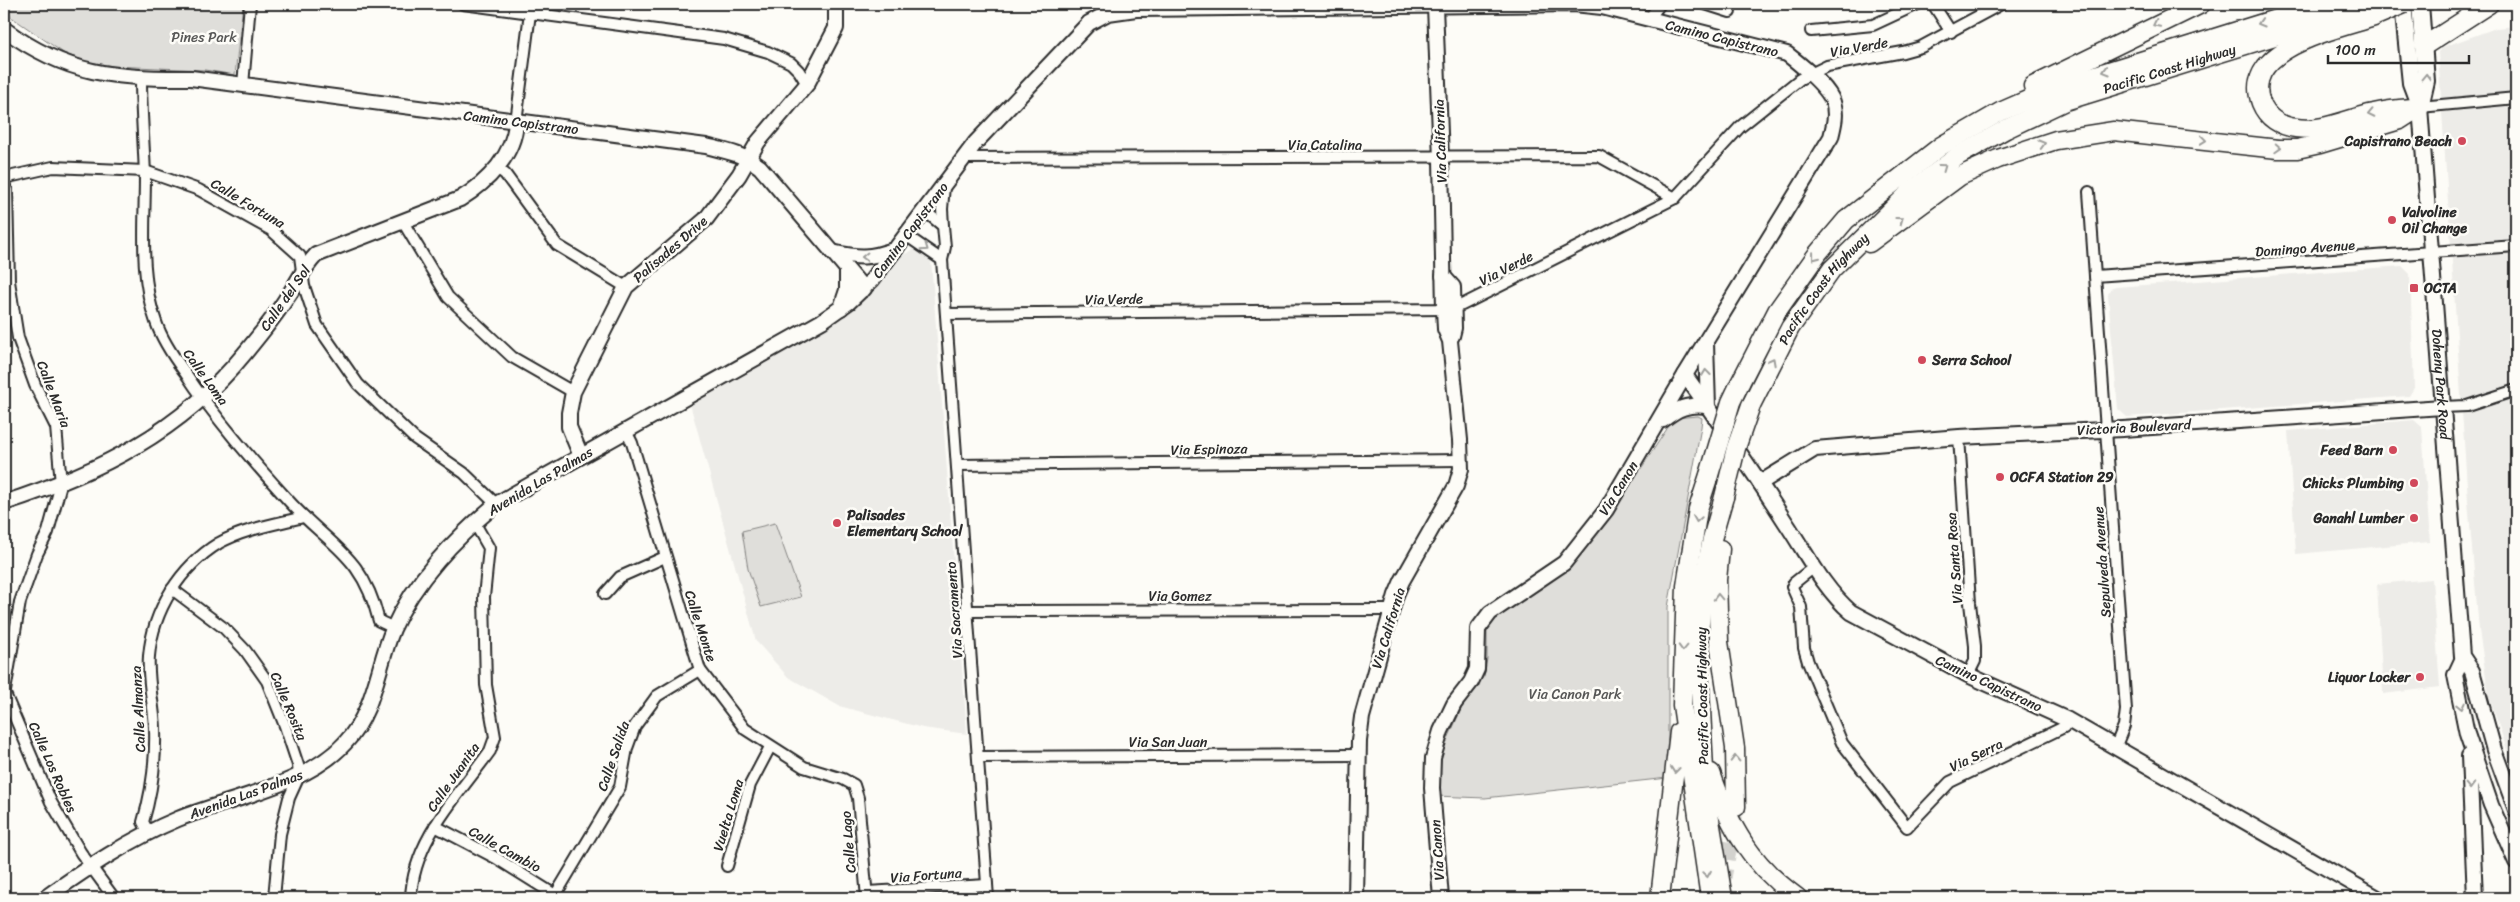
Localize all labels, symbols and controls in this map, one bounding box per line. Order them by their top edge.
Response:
street label: Camino Capistrano [1663,12,1781,65]
one-way arrow [2153,18,2162,28]
one-way arrow [2257,18,2266,28]
park label: Pines Park [171,25,237,50]
street label: Via Verde [1828,30,1890,65]
scale bar [2328,32,2469,64]
street label: Pacific Coast Highway [2100,37,2240,101]
text: 100 m [2335,37,2376,63]
one-way arrow [2102,65,2110,75]
one-way arrow [2420,72,2431,80]
street label: Via California [1427,99,1454,183]
street label: Camino Capistrano [462,103,580,142]
one-way arrow [2367,108,2376,119]
place label: Capistrano Beach [2343,129,2453,154]
street label: Via Catalina [1288,133,1362,158]
one-way arrow [2199,134,2207,145]
marker: Capistrano Beach [2456,135,2468,147]
one-way arrow [2037,139,2045,149]
one-way arrow [2274,143,2282,154]
one-way arrow [1937,164,1947,173]
street label: Calle Fortuna [206,171,291,236]
street label: Camino Capistrano [866,177,955,284]
place label: Valvoline Oil Change [2401,200,2467,241]
street label: Palisades Drive [627,209,714,289]
marker: Valvoline Oil Change [2386,214,2398,226]
one-way arrow [1894,218,1903,226]
street label: Pacific Coast Highway [1772,226,1876,349]
street label: Domingo Avenue [2254,233,2356,264]
one-way arrow [919,242,929,251]
street label: Via Verde [1475,244,1538,293]
one-way arrow [1812,251,1820,260]
one-way arrow [860,252,868,263]
street label: Calle del Sol [253,259,318,337]
place label: OCTA [2423,276,2457,301]
marker: OCTA [2408,282,2420,294]
street label: Via Verde [1085,286,1143,313]
street label: Doheny Park Road [2424,328,2458,442]
street label: Calle Loma [176,343,235,411]
place label: Serra School [1931,348,2012,373]
marker: Serra School [1916,354,1928,366]
street label: Calle Maria [29,357,78,432]
one-way arrow [1766,358,1776,367]
one-way arrow [1701,369,1712,377]
street label: Victoria Boulevard [2076,412,2193,443]
street label: Via Espinoza [1170,436,1249,463]
place label: Feed Barn [2320,438,2383,463]
street label: Avenida Las Palmas [482,440,598,523]
marker: Feed Barn [2387,444,2399,456]
street label: Via Canon [1592,455,1645,521]
place label: OCFA Station 29 [2009,465,2114,490]
marker: OCFA Station 29 [1994,471,2006,483]
place label: Chicks Plumbing [2302,471,2404,496]
marker: Chicks Plumbing [2408,477,2420,489]
place label: Palisades Elementary School [847,503,964,544]
street label: Sepulveda Avenue [2086,506,2119,618]
place label: Ganahl Lumber [2313,506,2405,531]
street label: Via Santa Rosa [1939,512,1970,604]
marker: Ganahl Lumber [2408,512,2420,524]
one-way arrow [1692,515,1702,523]
marker: Palisades Elementary School [831,517,843,529]
street label: Via Sacramento [939,561,970,659]
street label: Via Gomez [1148,584,1212,609]
street label: Via California [1364,584,1413,672]
street label: Calle Monte [677,587,724,665]
one-way arrow [1713,593,1723,600]
street label: Pacific Coast Highway [1689,626,1716,765]
one-way arrow [1678,644,1688,652]
street label: Camino Capistrano [1931,648,2046,719]
street label: Calle Almanza [124,665,153,753]
place label: Liquor Locker [2328,665,2411,690]
street label: Calle Rosita [263,668,315,745]
marker: Liquor Locker [2414,671,2426,683]
park label: Via Canon Park [1529,682,1622,707]
one-way arrow [2455,702,2466,711]
street label: Calle Salida [590,717,637,795]
street label: Calle Los Robles [21,718,84,817]
street label: Via San Juan [1129,730,1208,755]
street label: Via Serra [1945,732,2007,779]
street label: Calle Juanita [420,737,487,817]
one-way arrow [1730,754,1740,762]
street label: Avenida Las Palmas [185,762,307,827]
one-way arrow [1670,767,1681,775]
street label: Vuelta Loma [706,775,752,854]
one-way arrow [2465,783,2475,791]
street label: Calle Lago [833,810,864,874]
street label: Via Canon [1423,818,1452,881]
street label: Calle Cambio [464,819,546,880]
street label: Via Fortuna [890,860,963,890]
one-way arrow [1701,870,1711,878]

